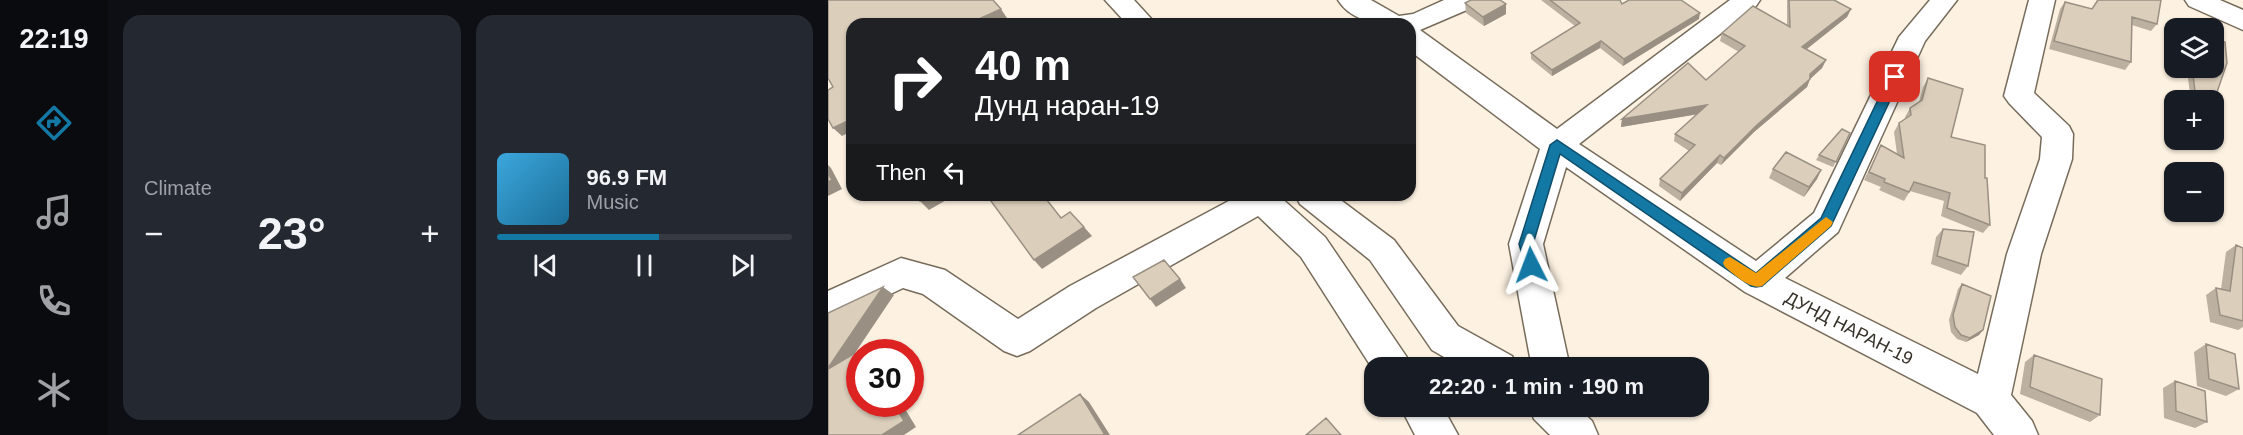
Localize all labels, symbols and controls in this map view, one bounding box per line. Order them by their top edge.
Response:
map controls [2164,18,2224,222]
button: layers [2164,18,2224,78]
text: 22:19 [19,24,89,54]
icon: right [876,42,954,120]
text: 40 m [975,42,1071,89]
pin [1869,51,1920,102]
icon: arrive [1878,60,1911,93]
button: + [2164,90,2224,150]
text: Дунд наран-19 [975,91,1159,121]
icon: directions [33,102,75,144]
icon: left [938,156,971,189]
text: Then [876,160,926,185]
button: − [2164,162,2224,222]
text: 96.9 FM [587,165,667,190]
text: Climate [144,177,212,199]
icon: music [33,191,75,233]
text: Music [587,191,639,213]
text: 23° [258,208,326,259]
text: − [144,215,163,252]
text: + [420,215,440,252]
position arrow [1499,233,1563,297]
icon: previous [529,249,562,282]
icon: pause [628,249,661,282]
icon: next [726,249,759,282]
icon: phone [33,280,75,322]
street label: ДУНД НАРАН-19 [1782,287,1916,369]
speed limit sign: 30 [846,339,924,417]
icon: climate [33,369,75,411]
text: 22:20 · 1 min · 190 m [1429,374,1644,399]

